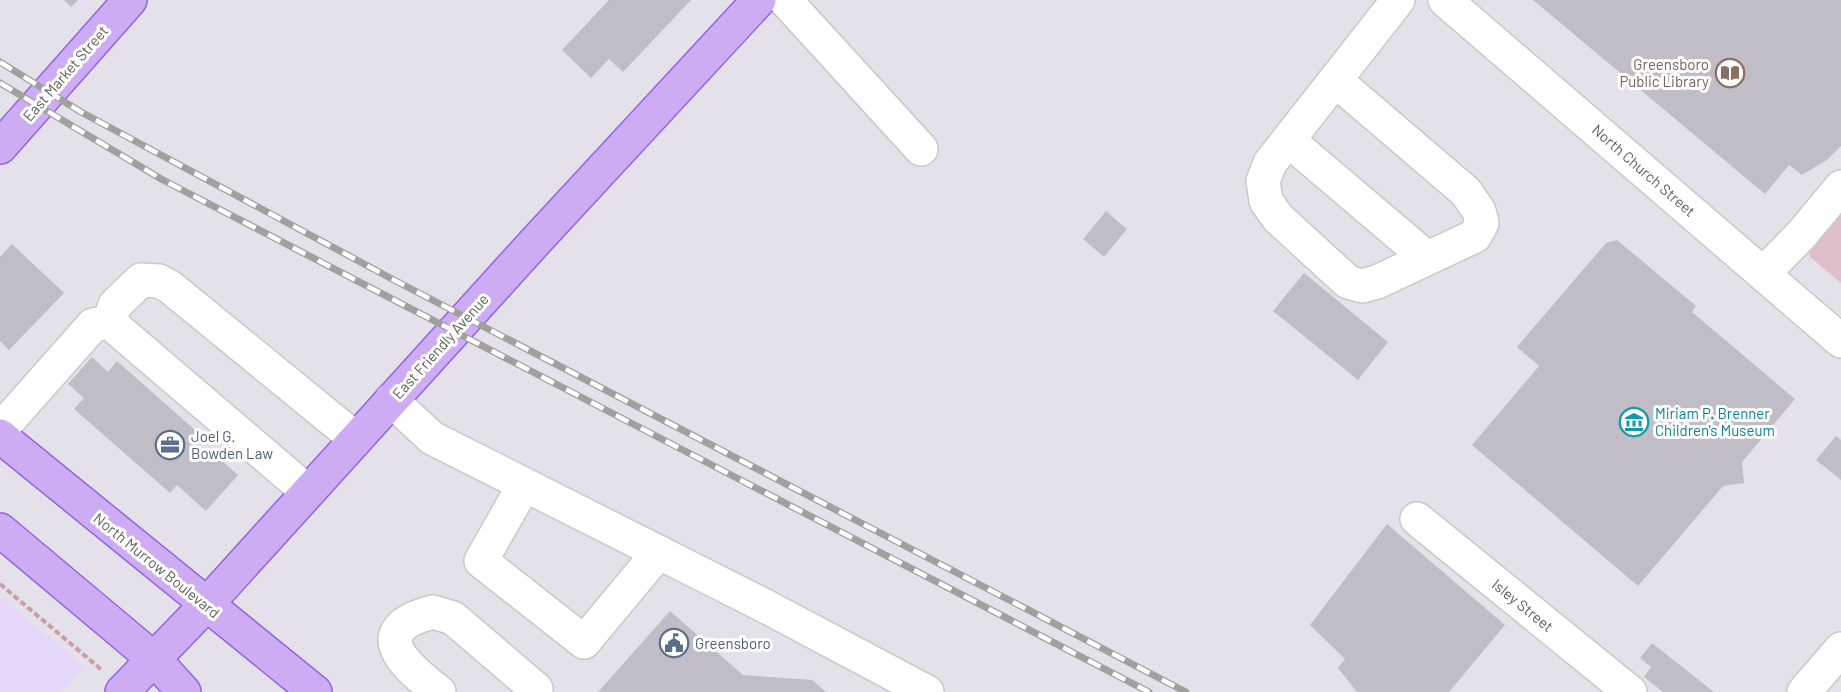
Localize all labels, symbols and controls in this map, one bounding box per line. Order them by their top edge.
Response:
street label: East Market Street [19,22,111,124]
place label: Greensboro Public Library [1619,55,1709,90]
library icon: Greensboro Public Library [1714,57,1746,89]
street label: North Church Street [1589,120,1699,220]
street label: East Friendly Avenue [388,290,492,402]
place label: Miriam P. Brenner Children's Museum [1655,404,1775,439]
museum icon: Miriam P. Brenner Children's Museum [1618,406,1650,438]
place label: Joel G. Bowden Law [191,427,273,462]
office icon: Joel G. Bowden Law [154,429,186,461]
street label: North Murrow Boulevard [90,509,224,621]
street label: Isley Street [1489,575,1557,635]
public building icon: Greensboro [658,627,690,659]
place label: Greensboro [695,634,771,652]

